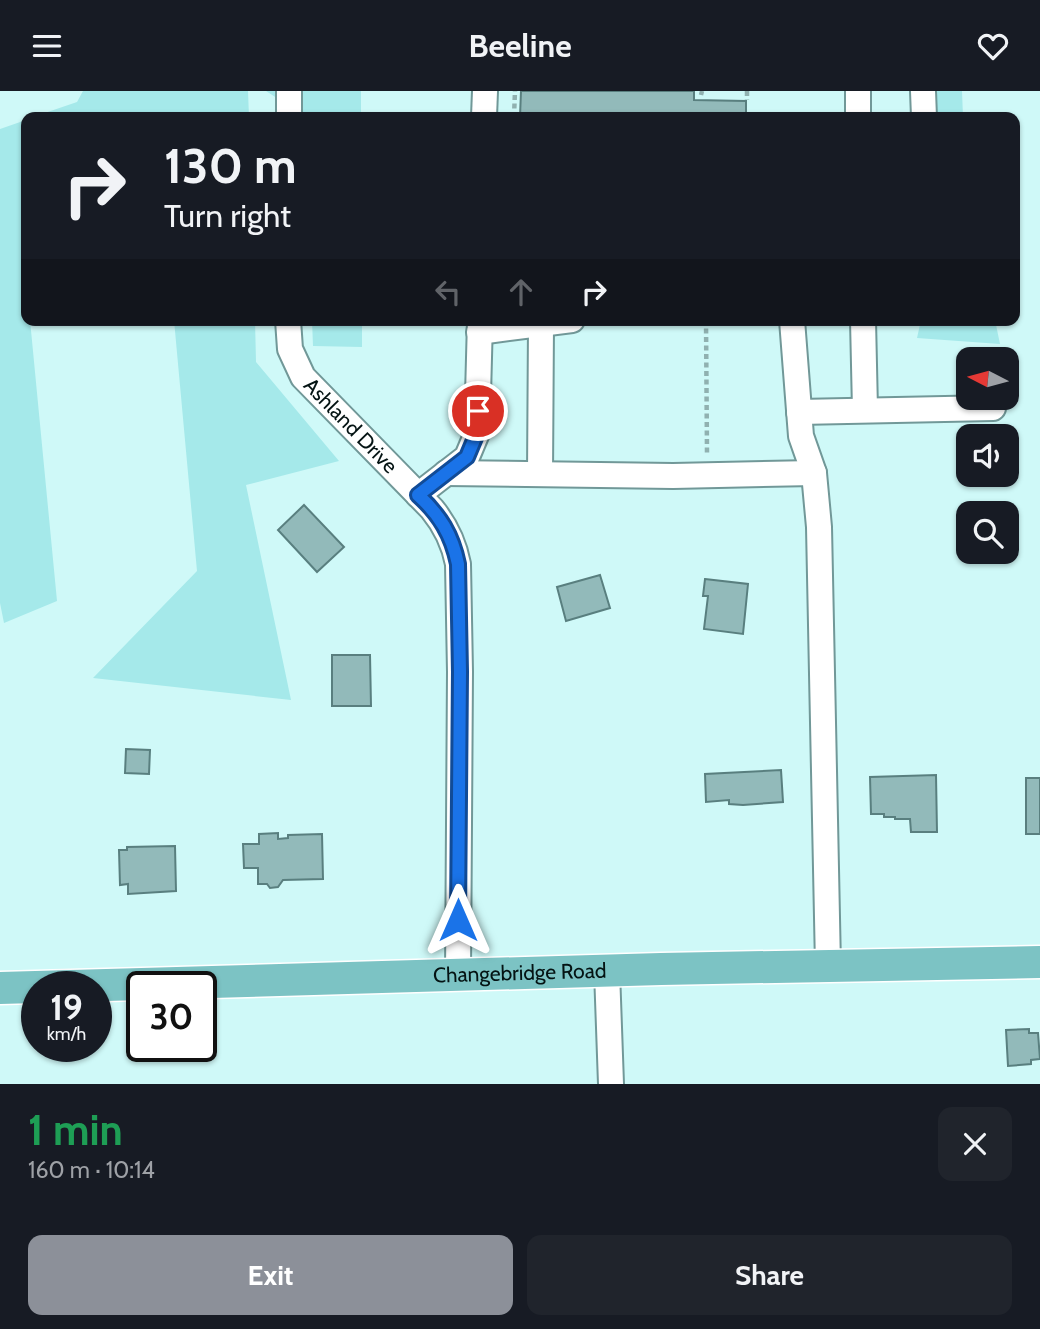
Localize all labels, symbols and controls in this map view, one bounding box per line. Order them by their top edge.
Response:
text: Beeline [468,26,572,65]
icon: menu [28,27,66,65]
icon: heart [974,27,1012,65]
text: 130 m [164,136,297,195]
icon: right [49,140,140,231]
text: Turn right [164,196,291,235]
icon: left [429,273,467,311]
icon: ahead [502,273,540,311]
icon: right [575,273,613,311]
north arrow [956,347,1018,409]
map controls [956,347,1019,564]
street label: Ashland Drive [299,372,403,478]
pin [448,381,508,441]
icon: arrive [459,392,497,430]
button: sound [956,424,1019,487]
button: search [956,501,1019,564]
position arrow [421,883,495,957]
street label: Changebridge Road [433,958,607,988]
speed limit sign: 30 [126,971,217,1062]
text: 19 [50,986,83,1029]
text: km/h [47,1023,86,1045]
text: 1 min [28,1104,123,1156]
button: close [938,1107,1012,1181]
text: 160 m · 10:14 [28,1156,155,1184]
button: Exit [28,1235,513,1315]
button: Share [527,1235,1012,1315]

